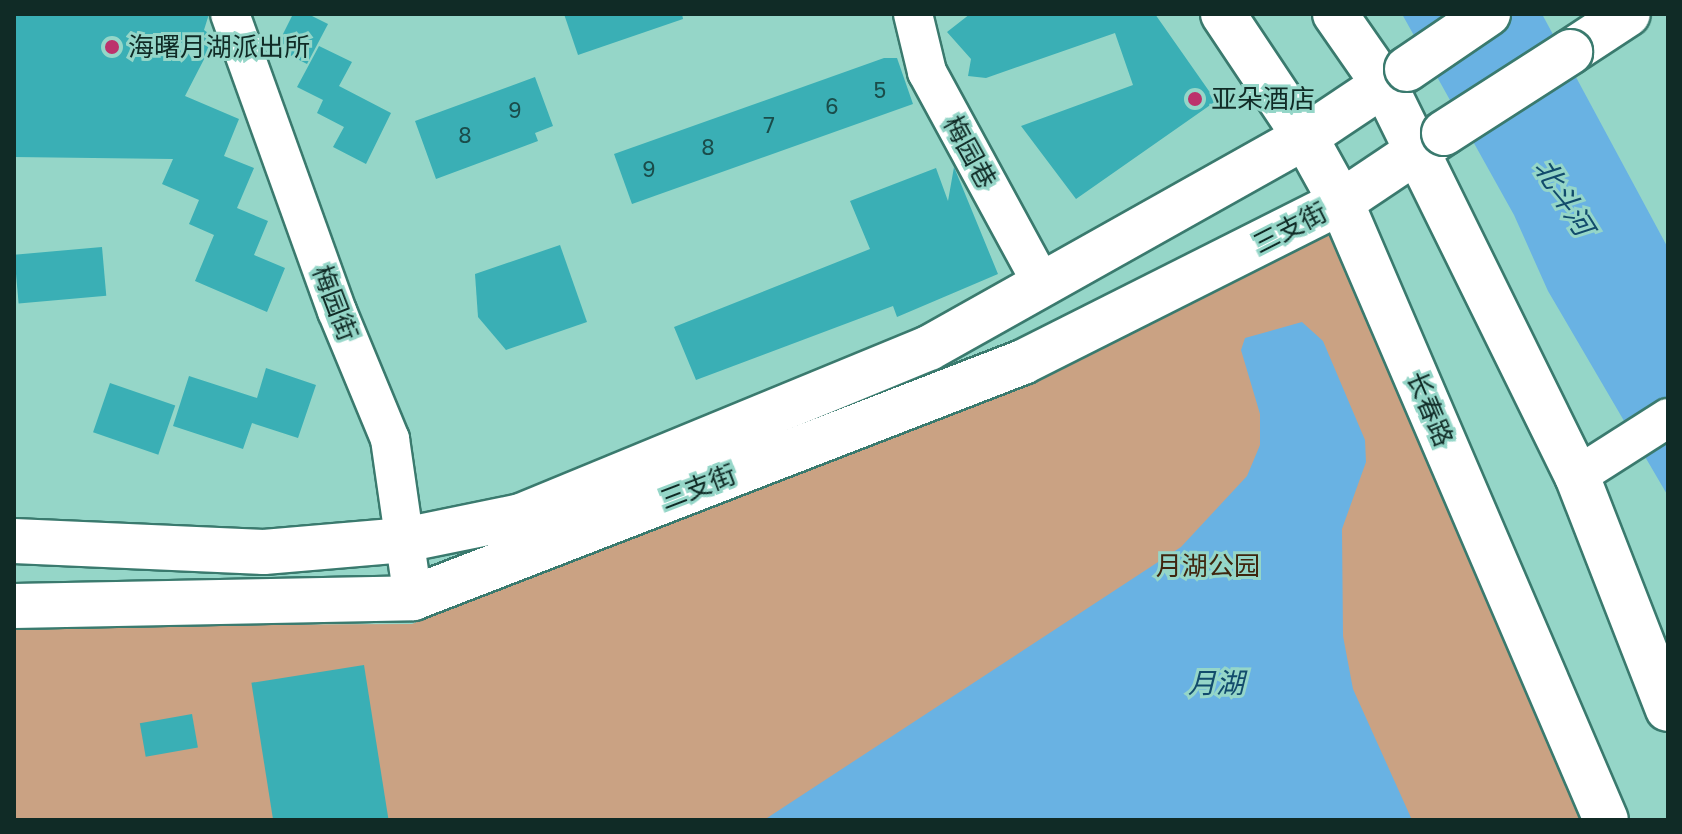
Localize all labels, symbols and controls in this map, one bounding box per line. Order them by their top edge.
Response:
place label: 海曙月湖派出所 [128,31,310,63]
marker: 海曙月湖派出所 [103,38,121,56]
house number: 5 [874,77,886,103]
place label: 亚朵酒店 [1211,83,1315,115]
marker: 亚朵酒店 [1186,90,1204,108]
house number: 6 [825,93,839,119]
house number: 9 [508,97,522,123]
street label: 梅园巷 [937,110,1003,194]
house number: 7 [763,112,775,138]
house number: 8 [458,122,472,148]
house number: 8 [701,134,715,160]
water label: 北斗河 [1527,152,1601,242]
house number: 9 [642,156,656,182]
street label: 三支街 [1248,196,1332,260]
street label: 梅园街 [306,261,364,345]
street label: 长春路 [1400,367,1460,451]
street label: 三支街 [656,458,740,516]
park label: 月湖公园 [1156,550,1260,582]
water label: 月湖 [1188,666,1244,700]

